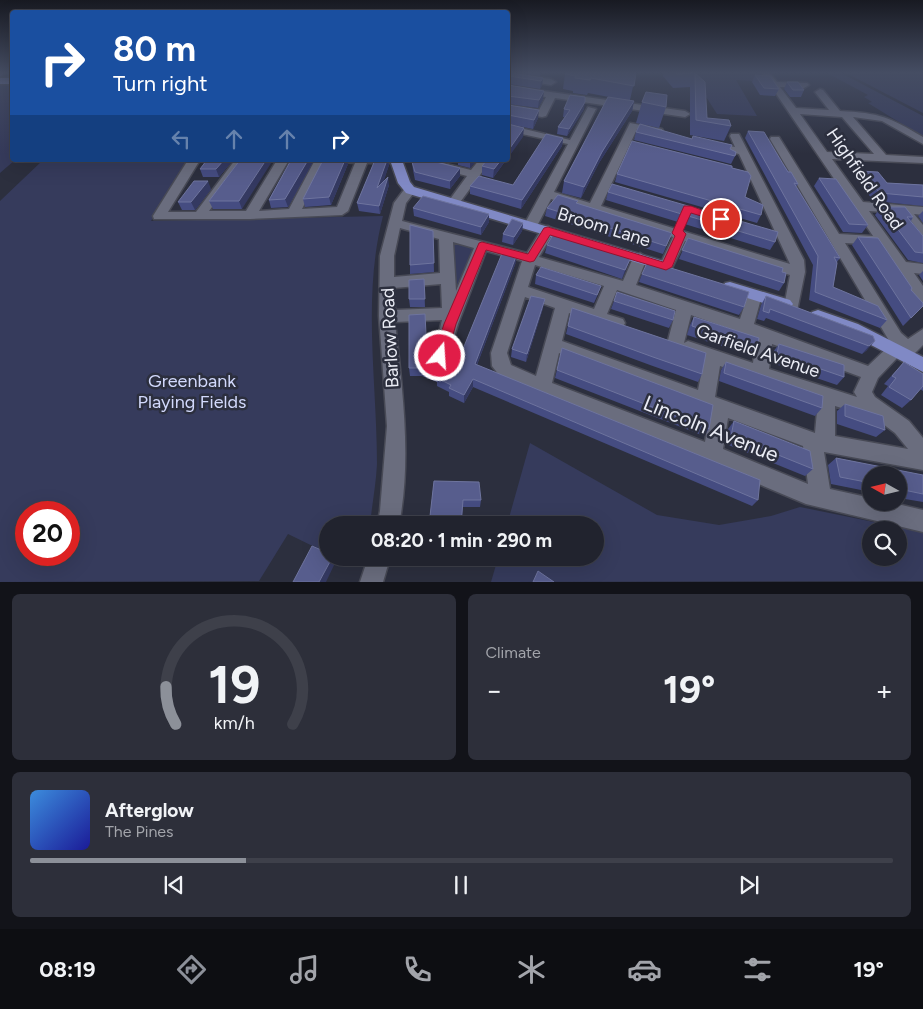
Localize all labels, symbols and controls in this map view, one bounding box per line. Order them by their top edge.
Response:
text: 80 m [113,28,196,70]
icon: right [30,30,95,95]
text: Turn right [113,70,208,97]
street label: Highfield Road [822,124,908,234]
icon: left [167,125,195,153]
icon: ahead [220,125,248,153]
icon: ahead [273,125,301,153]
icon: right [326,125,354,153]
pin [700,198,742,240]
street label: Broom Lane [555,202,653,252]
icon: arrive [707,205,735,233]
street label: Barlow Road [376,287,404,389]
street label: Garfield Avenue [693,320,823,383]
position arrow [413,329,465,381]
park label: Greenbank Playing Fields [138,370,246,413]
street label: Lincoln Avenue [640,390,782,467]
north arrow [862,466,908,511]
map controls [862,466,907,566]
speed limit sign: 20 [15,501,80,566]
button: search [862,521,907,566]
text: 08:20 · 1 min · 290 m [371,529,552,552]
text: Climate [486,643,541,662]
text: 19 [208,654,260,716]
text: 19° [663,667,715,713]
text: − [486,673,503,707]
text: + [876,673,893,707]
text: km/h [213,712,254,733]
text: Afterglow [105,799,194,822]
text: The Pines [105,822,174,841]
icon: previous [160,871,188,899]
icon: pause [447,871,475,899]
icon: next [735,871,763,899]
icon: directions [174,952,209,987]
icon: music [287,952,322,987]
icon: phone [400,952,435,987]
icon: climate [514,952,549,987]
icon: car [627,952,662,987]
icon: filters [740,952,775,987]
text: 08:19 [39,956,96,983]
text: 19° [853,956,884,983]

